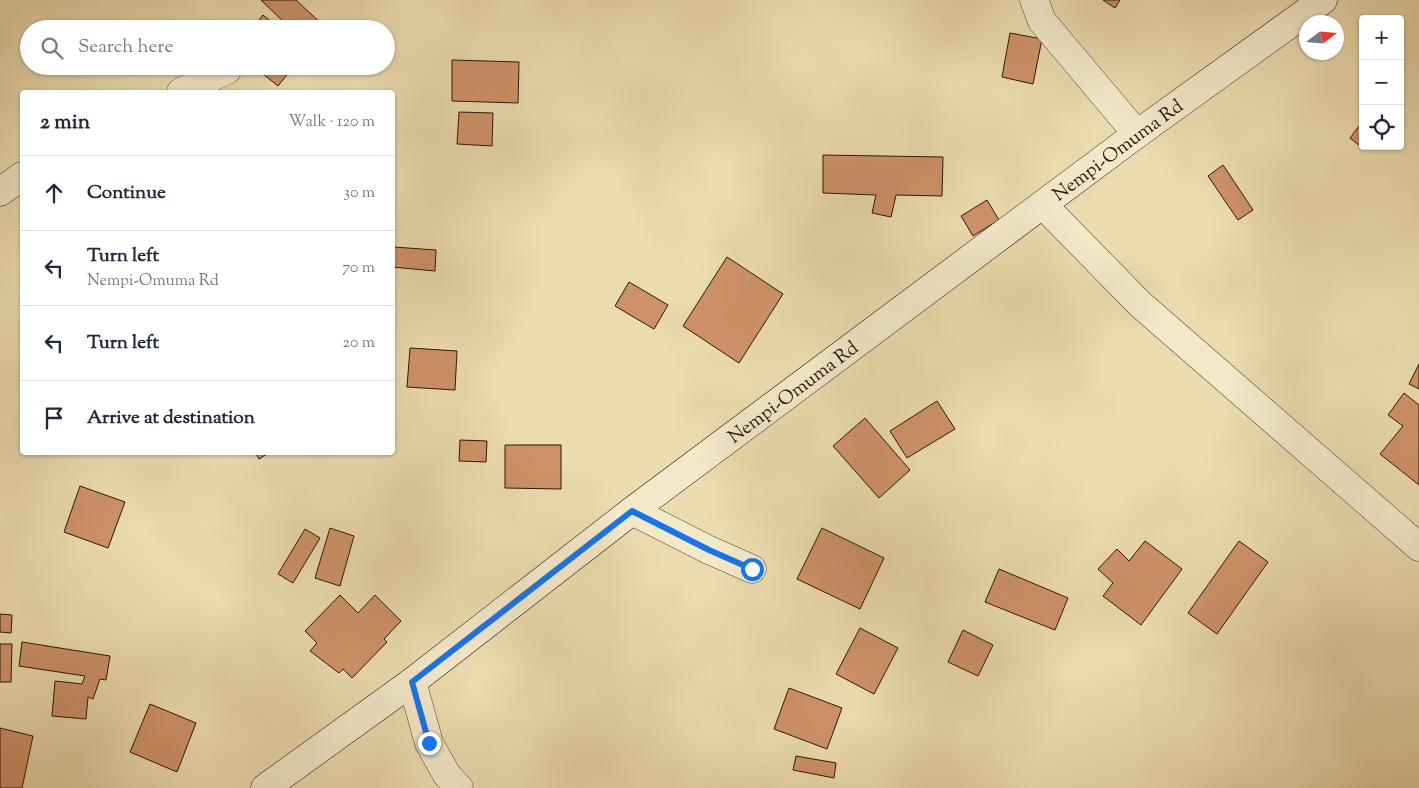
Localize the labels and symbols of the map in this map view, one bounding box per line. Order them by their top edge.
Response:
north arrow [1299,15,1344,60]
street label: Nempi-Omuma Rd [1048,94,1190,209]
street label: Nempi-Omuma Rd [723,335,865,451]
route start [741,558,764,581]
route end [418,732,441,755]

